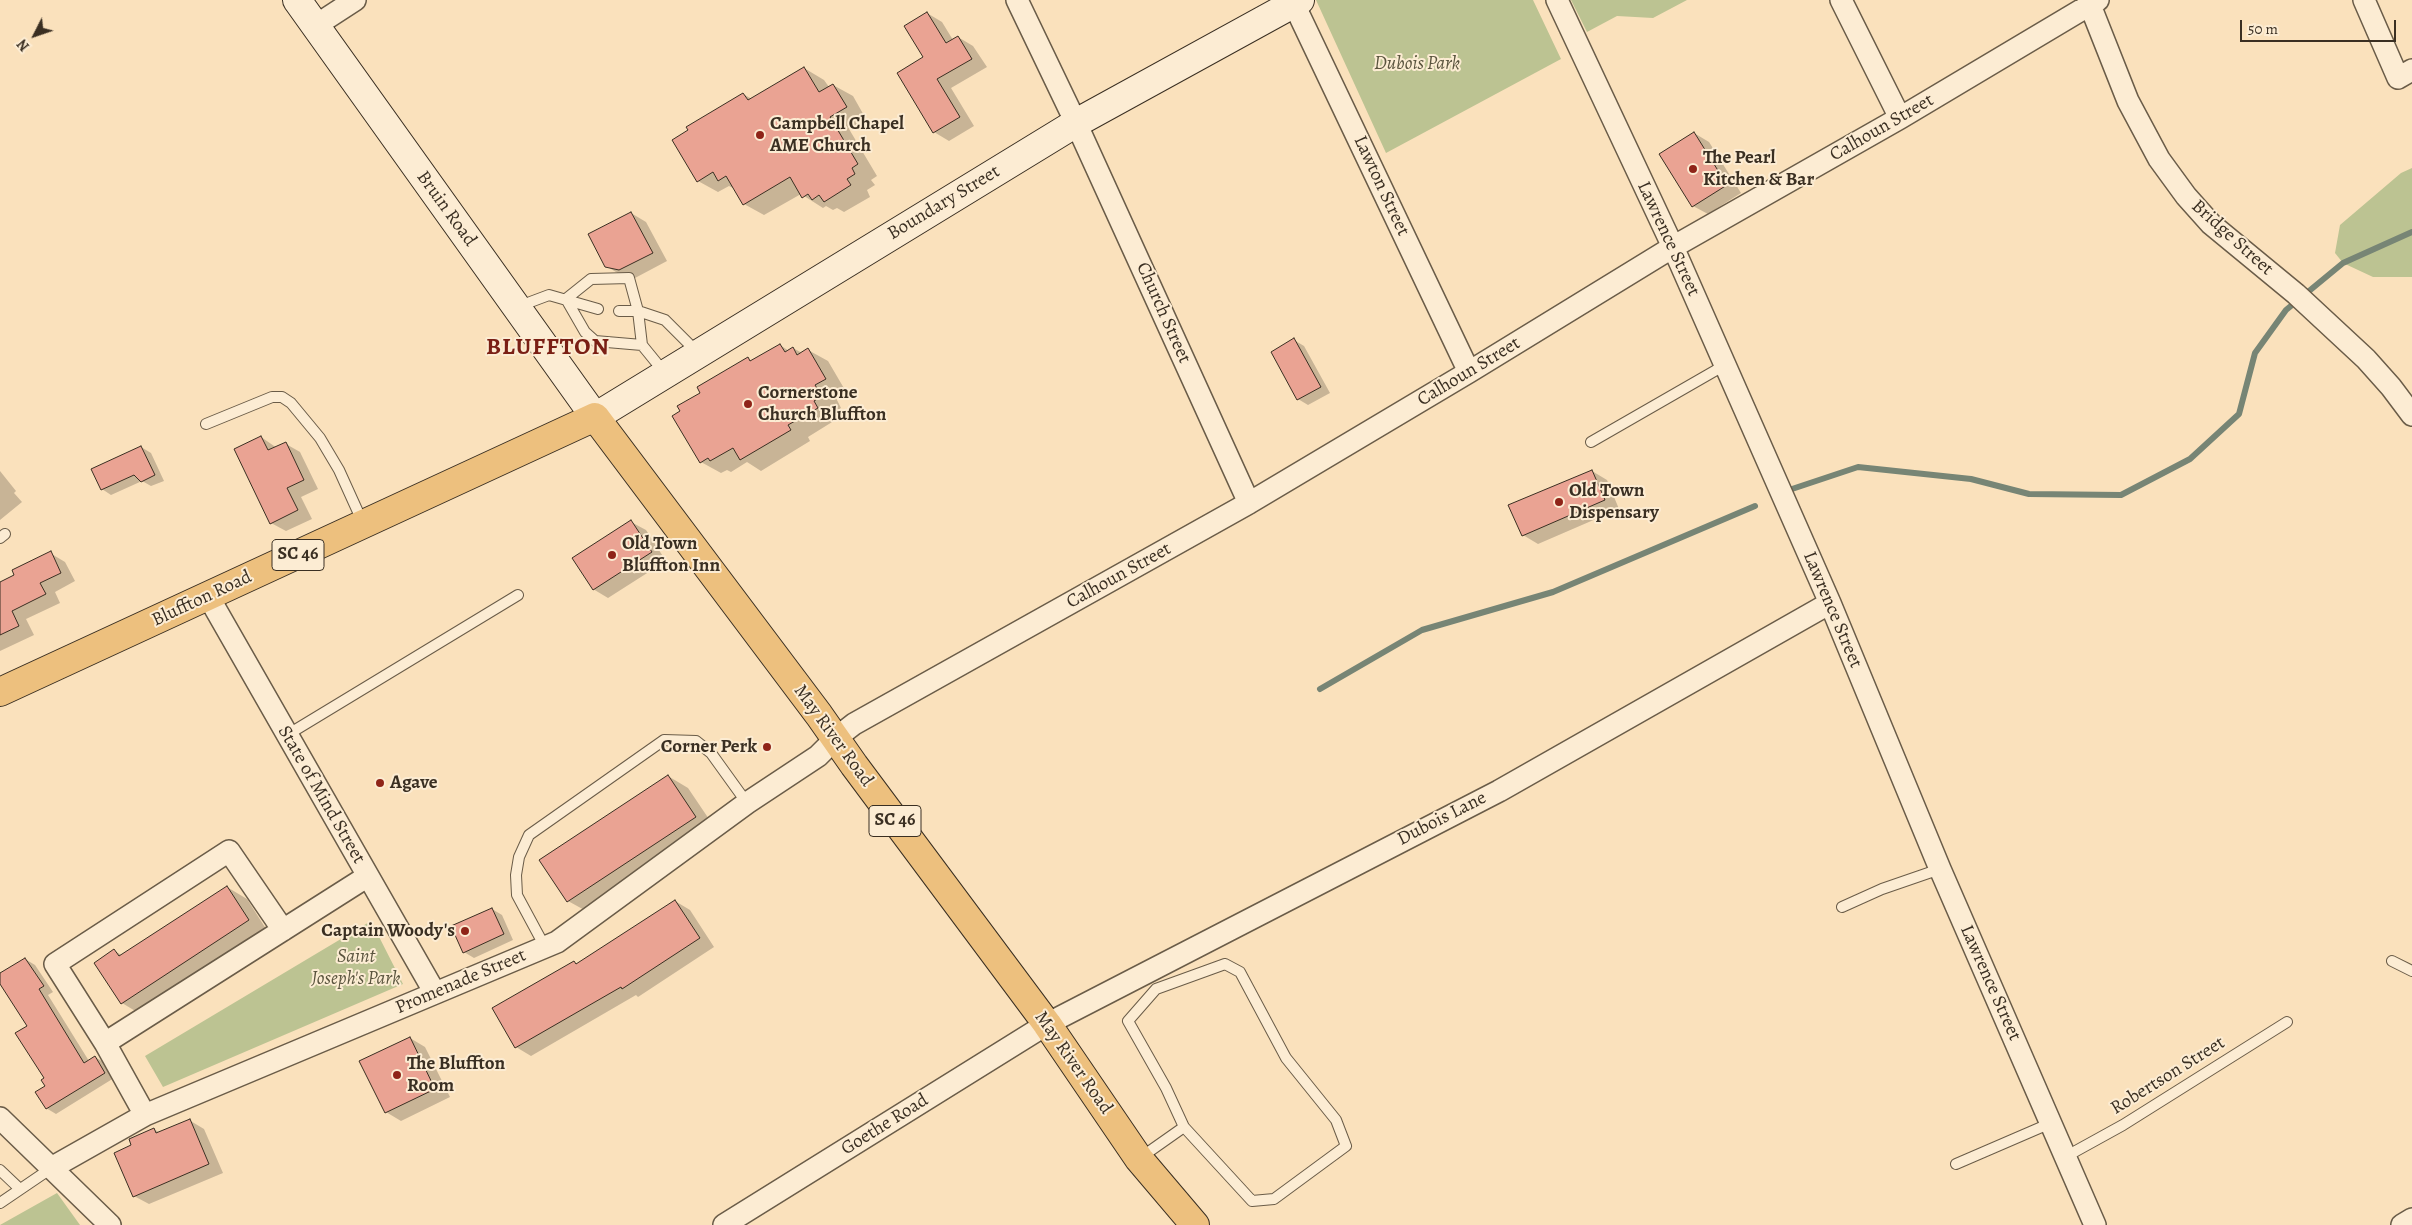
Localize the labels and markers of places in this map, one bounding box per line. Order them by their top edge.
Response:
place label: Campbell Chapel AME Church [770,113,904,157]
marker: Campbell Chapel AME Church [754,129,766,141]
place label: The Pearl Kitchen & Bar [1703,147,1814,191]
marker: The Pearl Kitchen & Bar [1687,163,1699,175]
place label: Cornerstone Church Bluffton [758,382,886,426]
marker: Cornerstone Church Bluffton [742,398,754,410]
place label: Old Town Dispensary [1569,480,1659,524]
marker: Old Town Dispensary [1553,496,1565,508]
place label: Old Town Bluffton Inn [622,533,720,577]
marker: Old Town Bluffton Inn [606,549,618,561]
place label: Corner Perk [661,736,757,758]
marker: Corner Perk [761,741,773,753]
place label: Agave [390,772,438,794]
marker: Agave [374,777,386,789]
place label: Captain Woody's [321,920,455,942]
marker: Captain Woody's [459,925,471,937]
place label: The Bluffton Room [407,1053,505,1097]
marker: The Bluffton Room [391,1069,403,1081]

